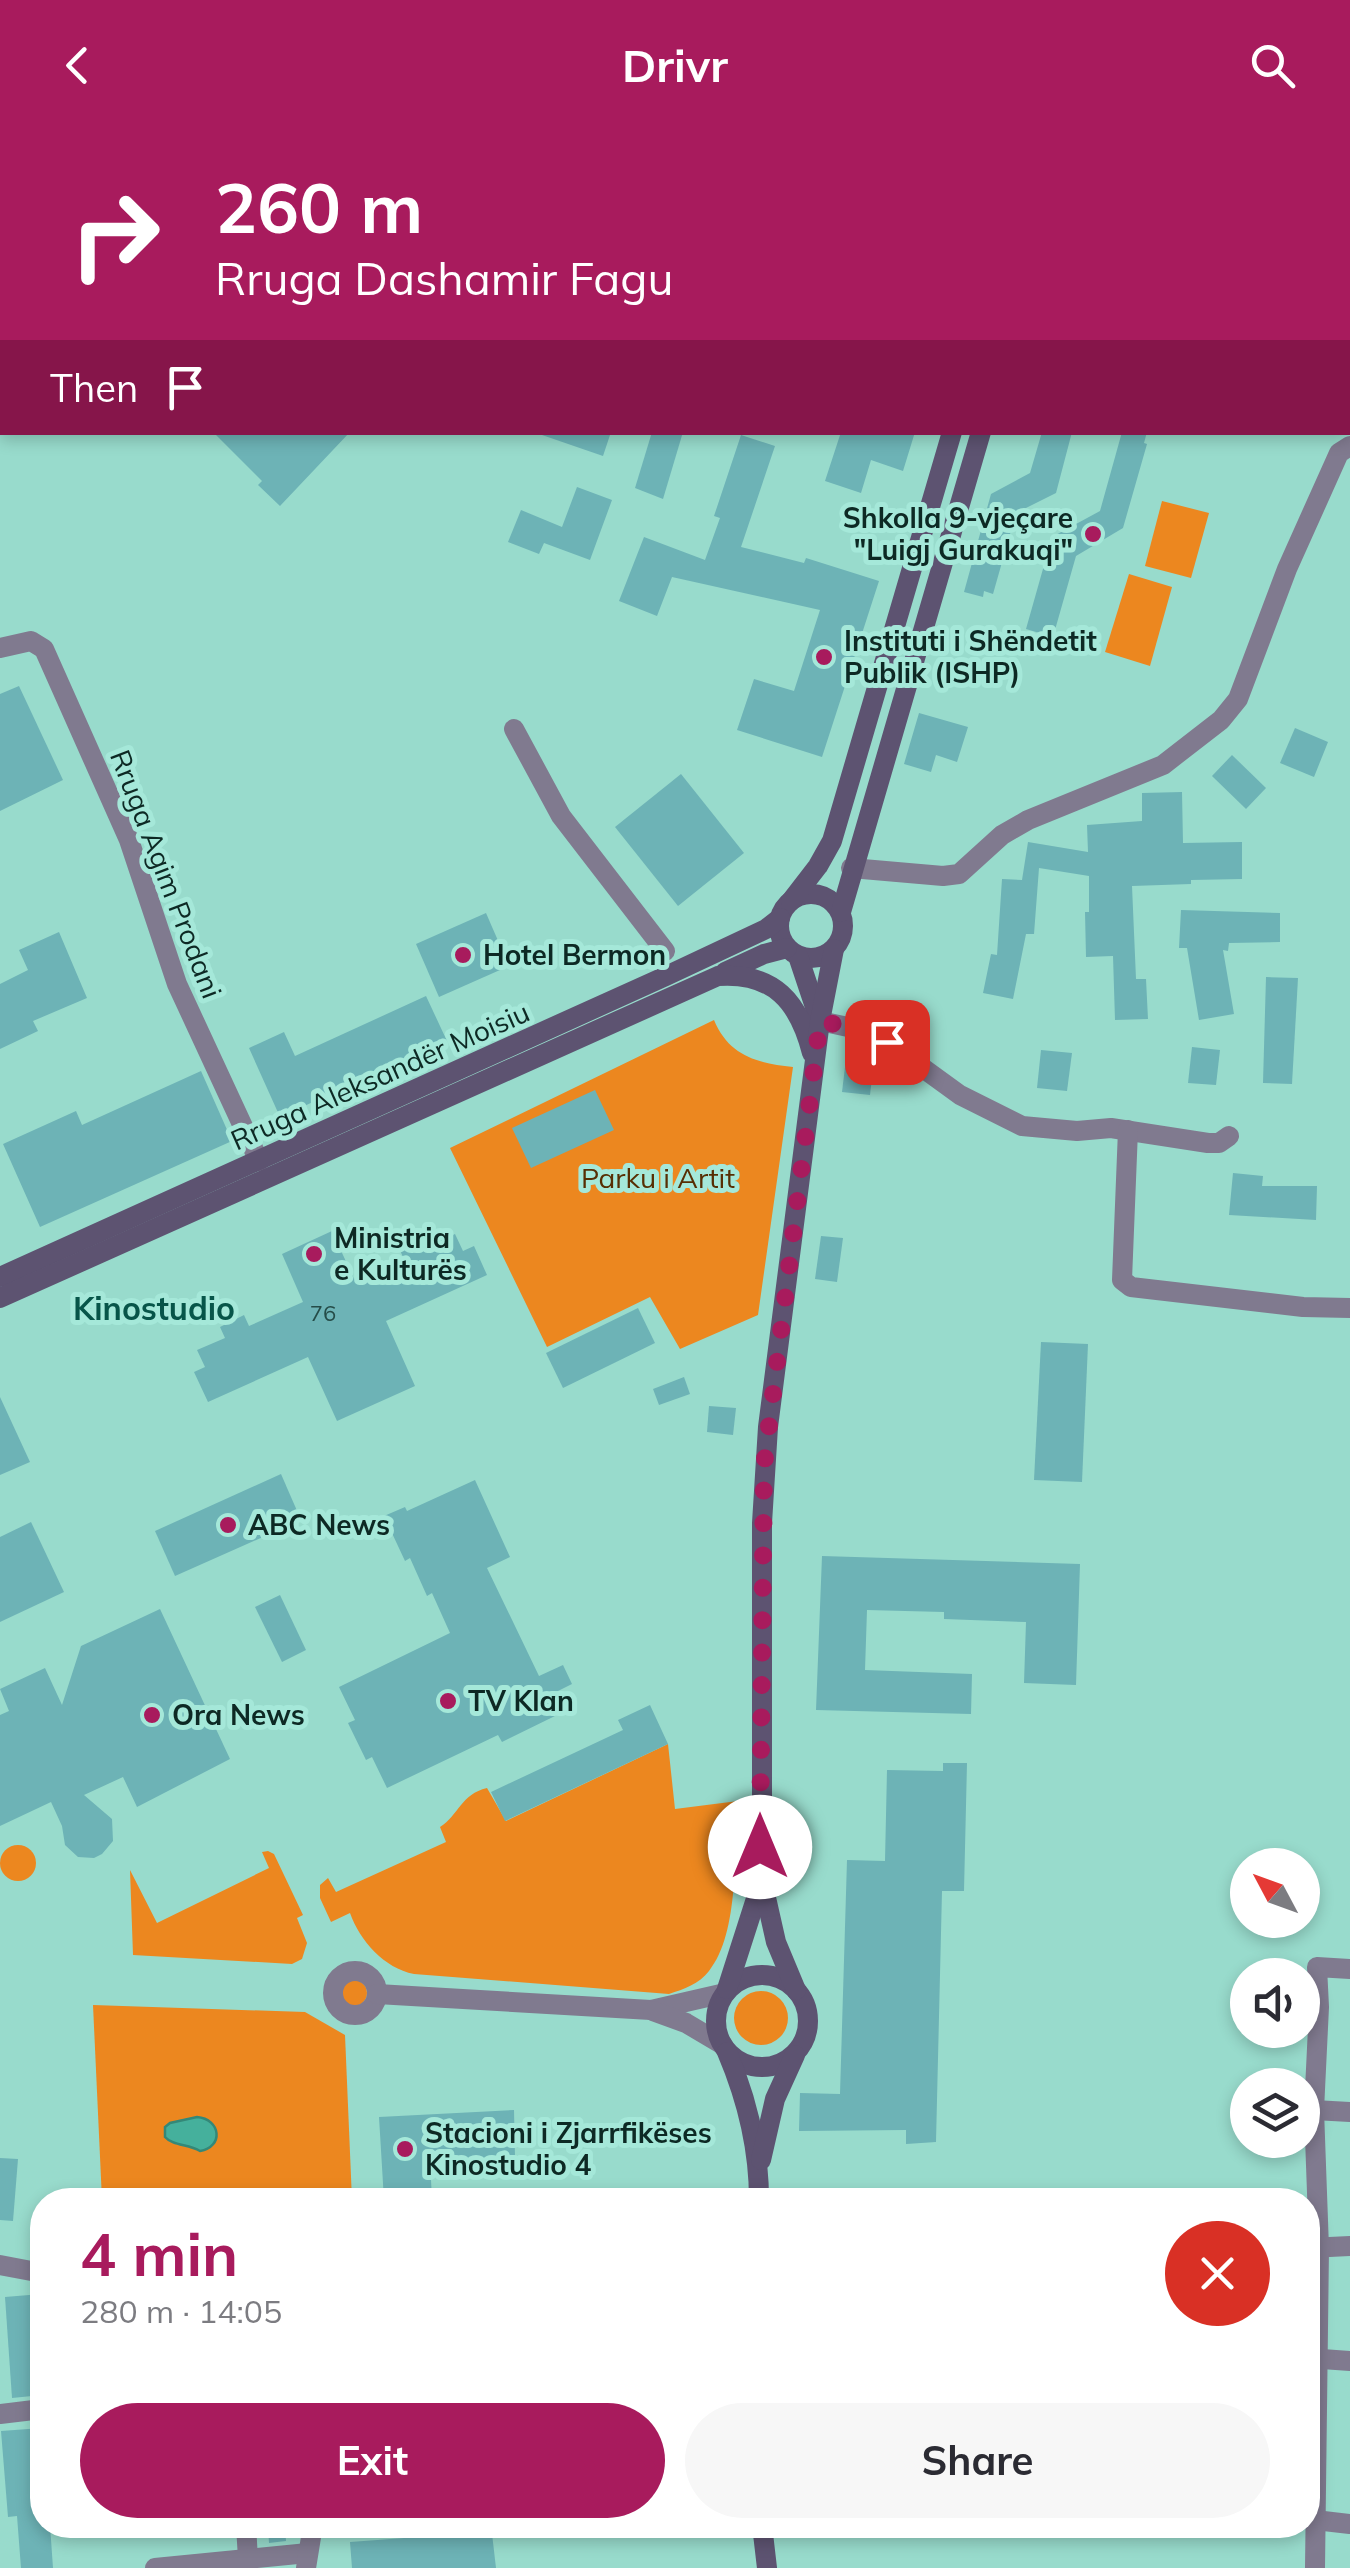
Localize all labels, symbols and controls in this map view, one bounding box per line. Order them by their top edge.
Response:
text: Drivr [622,37,728,93]
icon: back [50,38,105,93]
icon: search [1245,38,1300,93]
text: 260 m [215,163,423,251]
icon: right [50,170,180,300]
text: Rruga Dashamir Fagu [215,250,673,306]
icon: arrive [158,360,213,415]
text: Then [50,364,138,412]
place label: Shkolla 9-vjeçare "Luigj Gurakuqi" [843,500,1073,567]
marker: Shkolla 9-vjeçare "Luigj Gurakuqi" [1082,523,1104,545]
place label: Instituti i Shëndetit Publik (ISHP) [844,623,1097,690]
marker: Instituti i Shëndetit Publik (ISHP) [813,646,835,668]
street label: Rruga Agim Prodani [103,745,230,1003]
place label: Hotel Bermon [483,937,666,972]
marker: Hotel Bermon [452,944,474,966]
street label: Rruga Aleksandër Moisiu [225,994,535,1157]
pin [845,1000,930,1085]
icon: arrive [860,1015,915,1070]
park label: Parku i Artit [581,1160,735,1195]
place label: Ministria e Kulturës [334,1220,467,1287]
marker: Ministria e Kulturës [303,1243,325,1265]
district label: Kinostudio [73,1288,235,1328]
house number: 76 [310,1299,336,1327]
place label: ABC News [248,1507,390,1542]
marker: ABC News [217,1514,239,1536]
place label: TV Klan [468,1683,574,1718]
marker: TV Klan [437,1690,459,1712]
place label: Ora News [172,1697,305,1732]
marker: Ora News [141,1704,163,1726]
position arrow [708,1795,812,1899]
north arrow [1230,1848,1320,1938]
map controls [1230,1848,1320,2158]
button: sound [1230,1958,1320,2048]
button: layers [1230,2068,1320,2158]
place label: Stacioni i Zjarrfikëses Kinostudio 4 [425,2115,712,2182]
marker: Stacioni i Zjarrfikëses Kinostudio 4 [394,2138,416,2160]
text: 4 min [80,2216,238,2291]
button: close [1165,2221,1270,2326]
text: 280 m · 14:05 [80,2291,282,2331]
button: Exit [80,2403,665,2518]
button: Share [685,2403,1270,2518]

